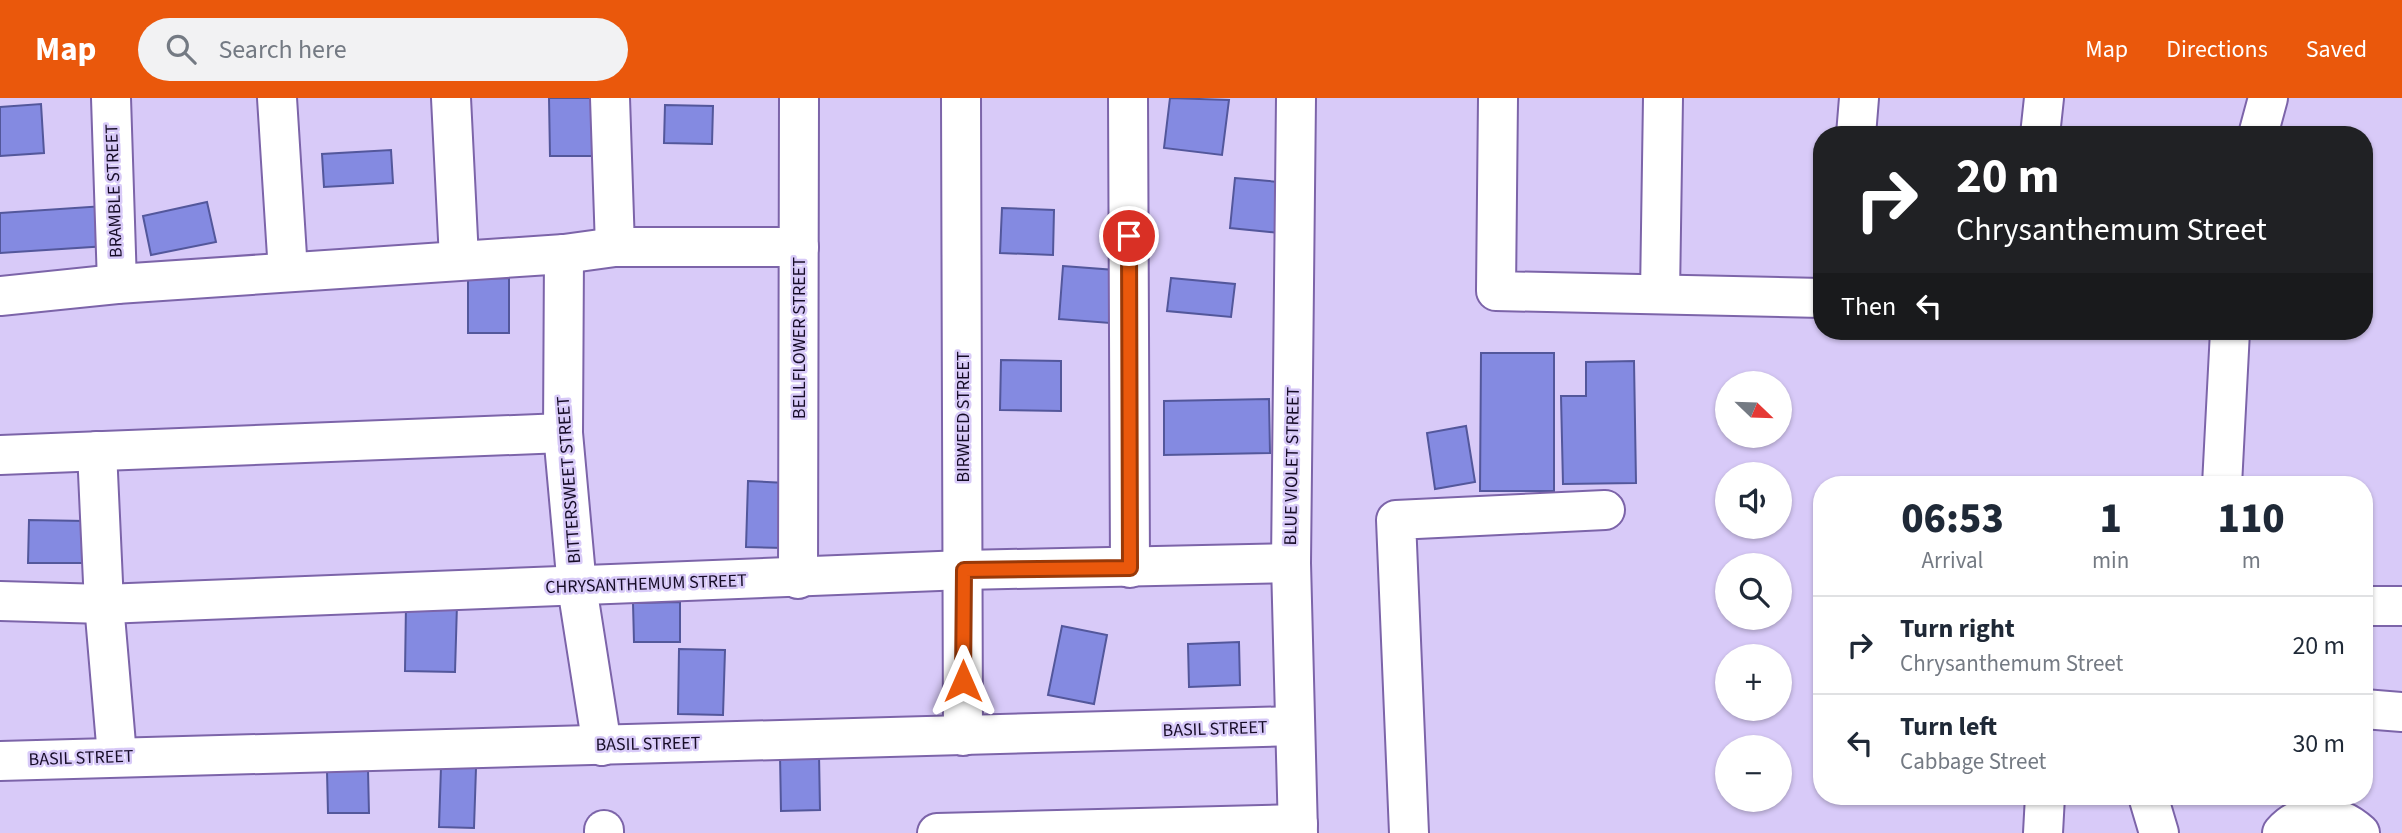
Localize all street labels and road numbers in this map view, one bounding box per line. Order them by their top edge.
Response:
street label: BRAMBLE STREET [99,123,129,258]
street label: BELLFLOWER STREET [787,257,812,419]
street label: BIRWEED STREET [951,351,976,483]
street label: BLUE VIOLET STREET [1278,386,1306,546]
street label: BITTERSWEET STREET [551,395,587,565]
street label: CHRYSANTHEMUM STREET [545,568,748,600]
street label: BASIL STREET [1162,715,1268,743]
street label: BASIL STREET [595,731,701,757]
street label: BASIL STREET [28,744,134,772]

